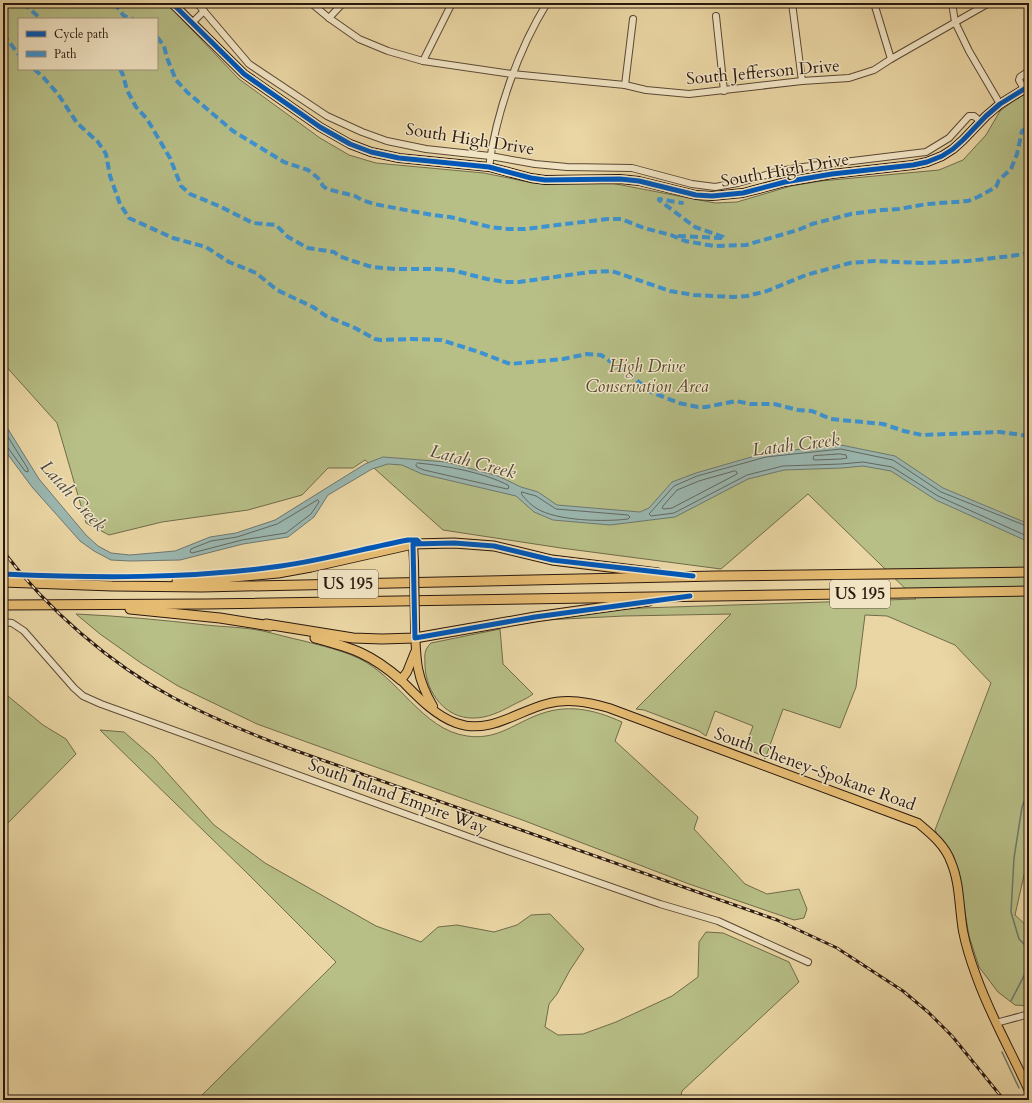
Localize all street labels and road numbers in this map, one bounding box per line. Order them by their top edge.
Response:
street label: South Jefferson Drive [685,54,841,90]
street label: South High Drive [404,117,536,161]
street label: South High Drive [719,147,851,193]
road number: US 195 [318,570,378,598]
road number: US 195 [830,580,890,608]
street label: South Cheney-Spokane Road [711,722,919,816]
street label: South Inland Empire Way [305,753,491,839]

